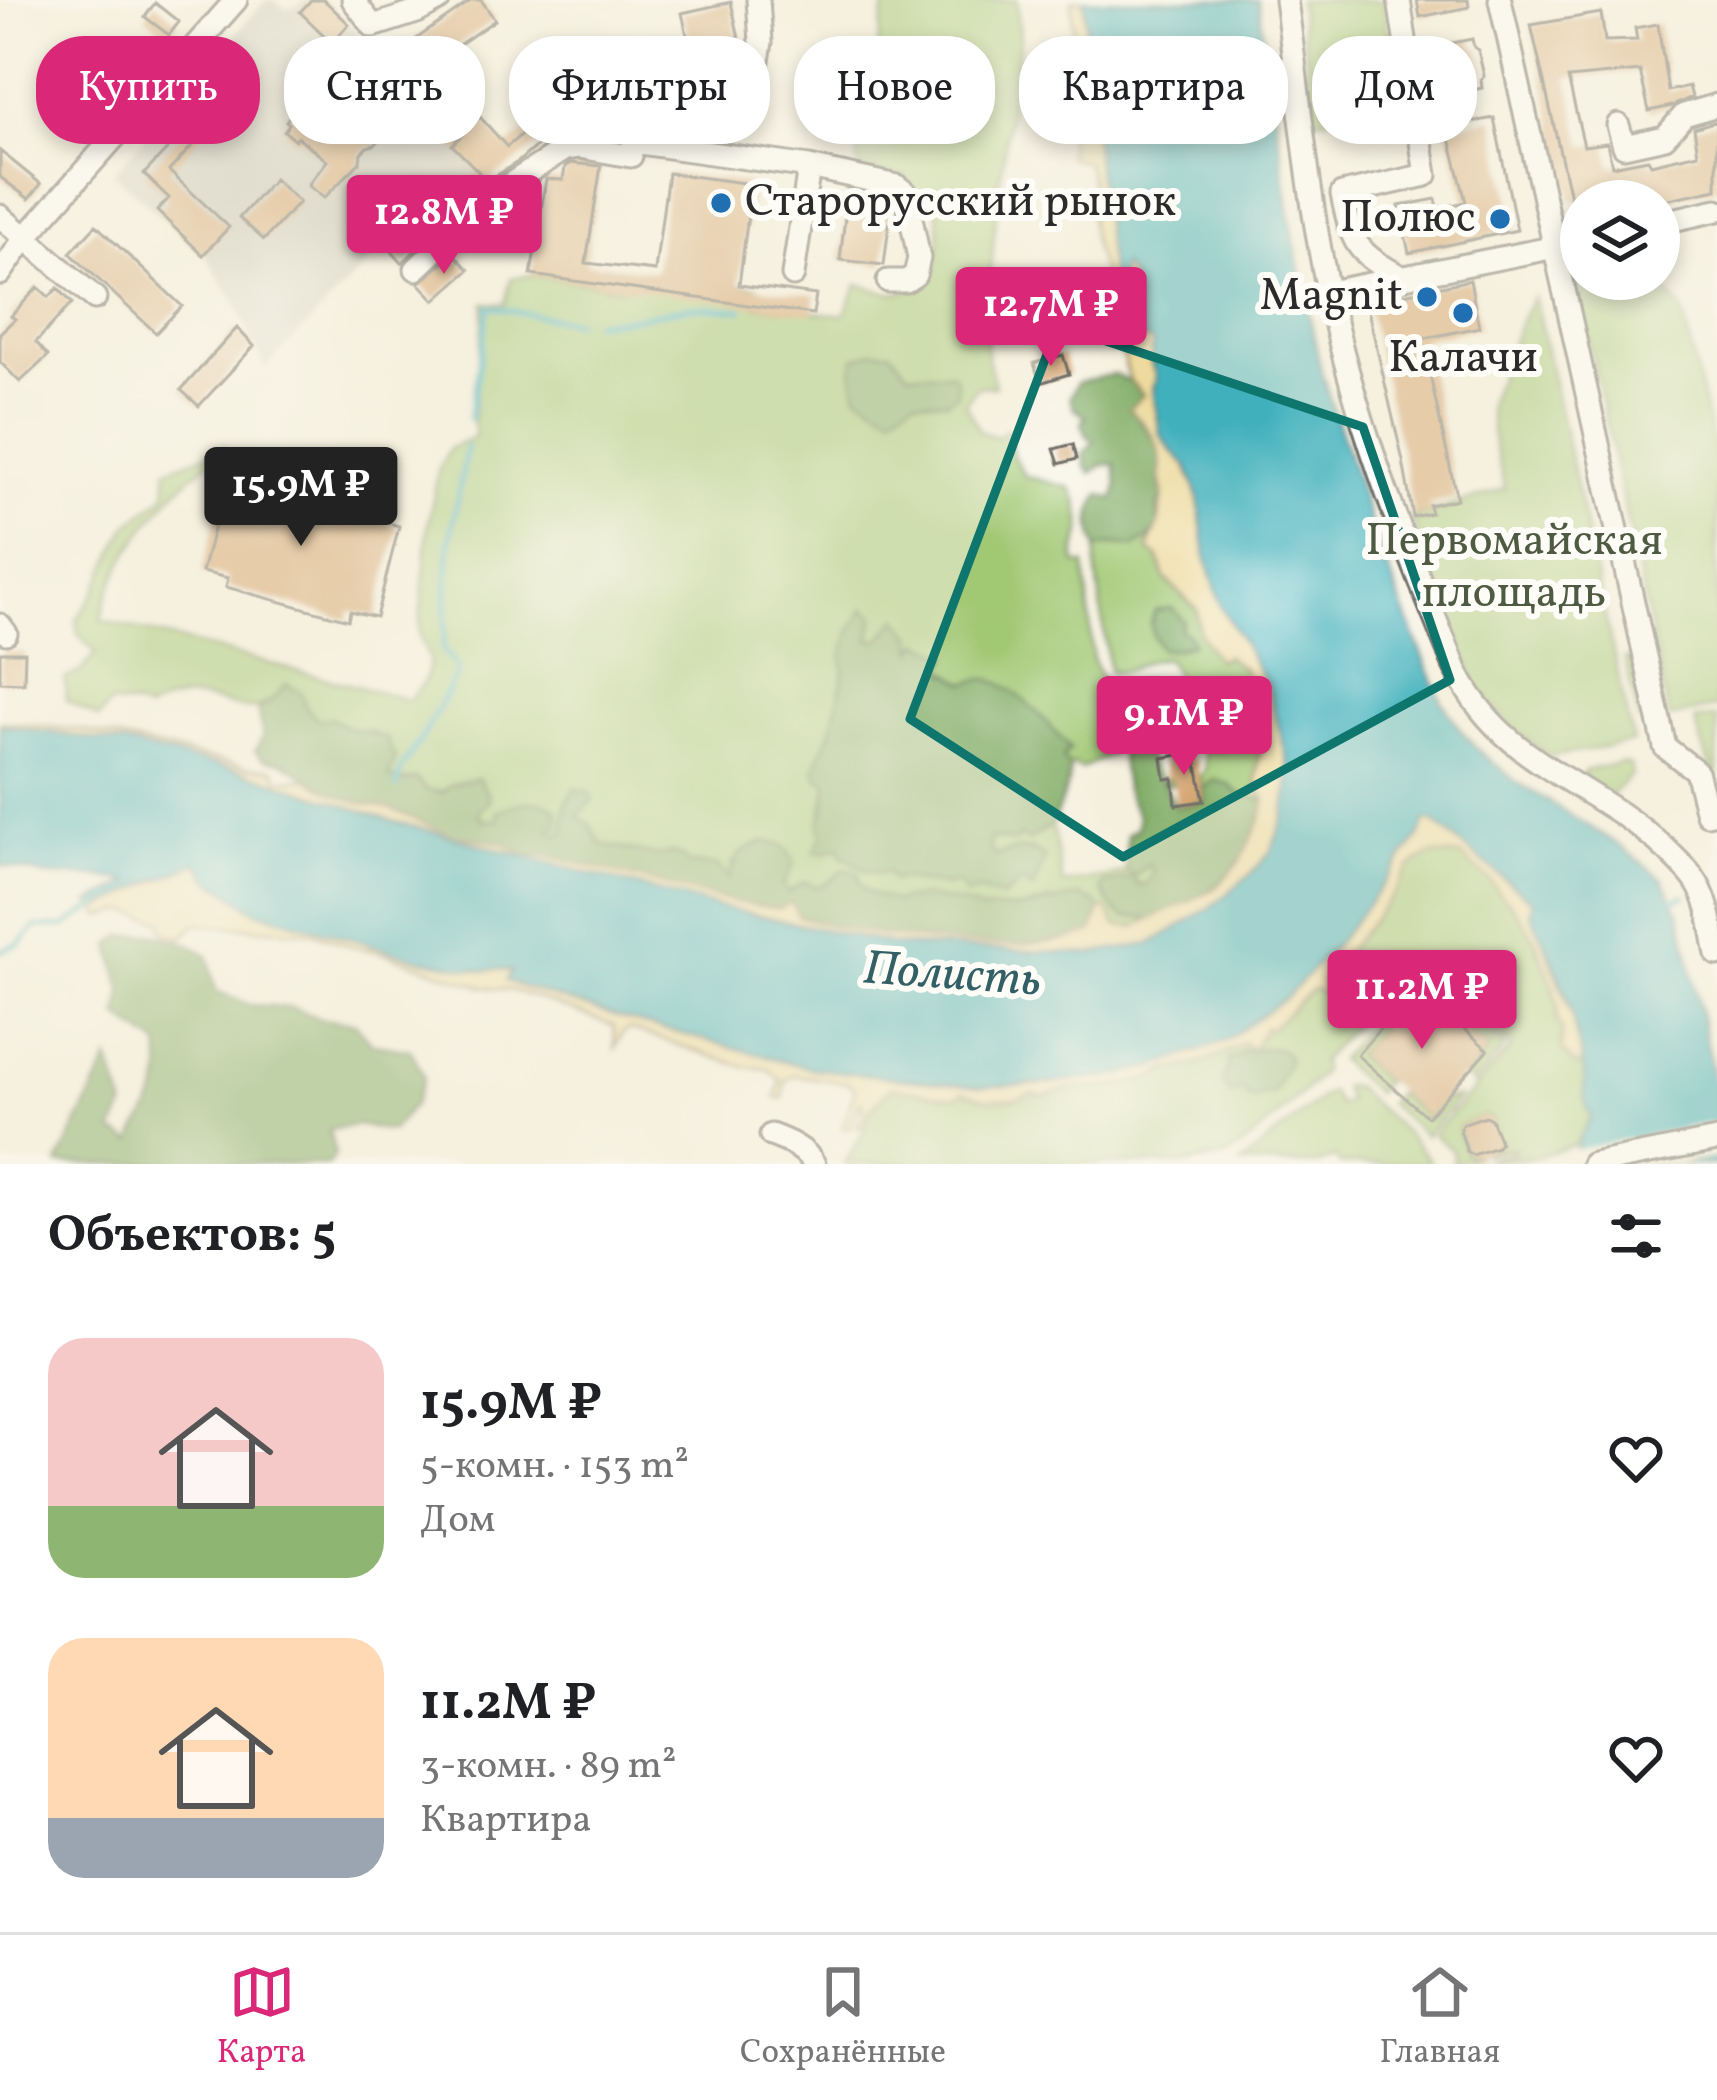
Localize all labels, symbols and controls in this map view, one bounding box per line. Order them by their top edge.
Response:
chip: Купить [36,36,260,144]
chip: Снять [284,36,485,144]
chip: Фильтры [509,36,770,144]
chip: Новое [794,36,995,144]
chip: Квартира [1019,36,1288,144]
chip: Дом [1312,36,1477,144]
place label: Старорусский рынок [745,172,1176,235]
pin: 12.8M ₽ [333,175,555,277]
map controls [1560,180,1680,300]
button: layers [1560,180,1680,300]
text: 12.8M ₽ [374,187,514,241]
place label: Полюс [1340,188,1476,251]
marker: Старорусский рынок [708,190,734,216]
marker: Полюс [1487,206,1513,232]
place label: Magnit [1259,266,1403,329]
pin: 12.7M ₽ [940,267,1162,369]
text: 12.7M ₽ [983,279,1119,333]
marker: Magnit [1414,284,1440,310]
marker: Калачи [1450,300,1476,326]
place label: Калачи [1388,328,1538,391]
pin: 15.9M ₽ [190,447,412,549]
text: 15.9M ₽ [231,459,371,513]
park label: Первомайская площадь [1365,511,1663,626]
pin: 9.1M ₽ [1086,676,1282,778]
text: 9.1M ₽ [1124,688,1244,742]
water label: Полисть [861,936,1043,1016]
pin: 11.2M ₽ [1311,950,1533,1052]
text: 11.2M ₽ [1355,962,1489,1016]
text: Объектов: 5 [48,1201,336,1272]
icon: filters [1603,1203,1669,1269]
text: 15.9M ₽ [420,1369,602,1440]
icon: home [144,1386,288,1530]
icon: heart [1603,1425,1669,1491]
text: 5-комн. · 153 m² [420,1440,689,1494]
text: Дом [420,1494,495,1548]
text: 11.2M ₽ [420,1669,596,1740]
icon: home [144,1686,288,1830]
icon: heart [1603,1725,1669,1791]
text: 3-комн. · 89 m² [420,1740,676,1794]
text: Квартира [420,1794,592,1848]
tab: Карта [217,1959,306,2077]
tab: Сохранённые [740,1959,946,2077]
tab: Главная [1379,1959,1500,2077]

